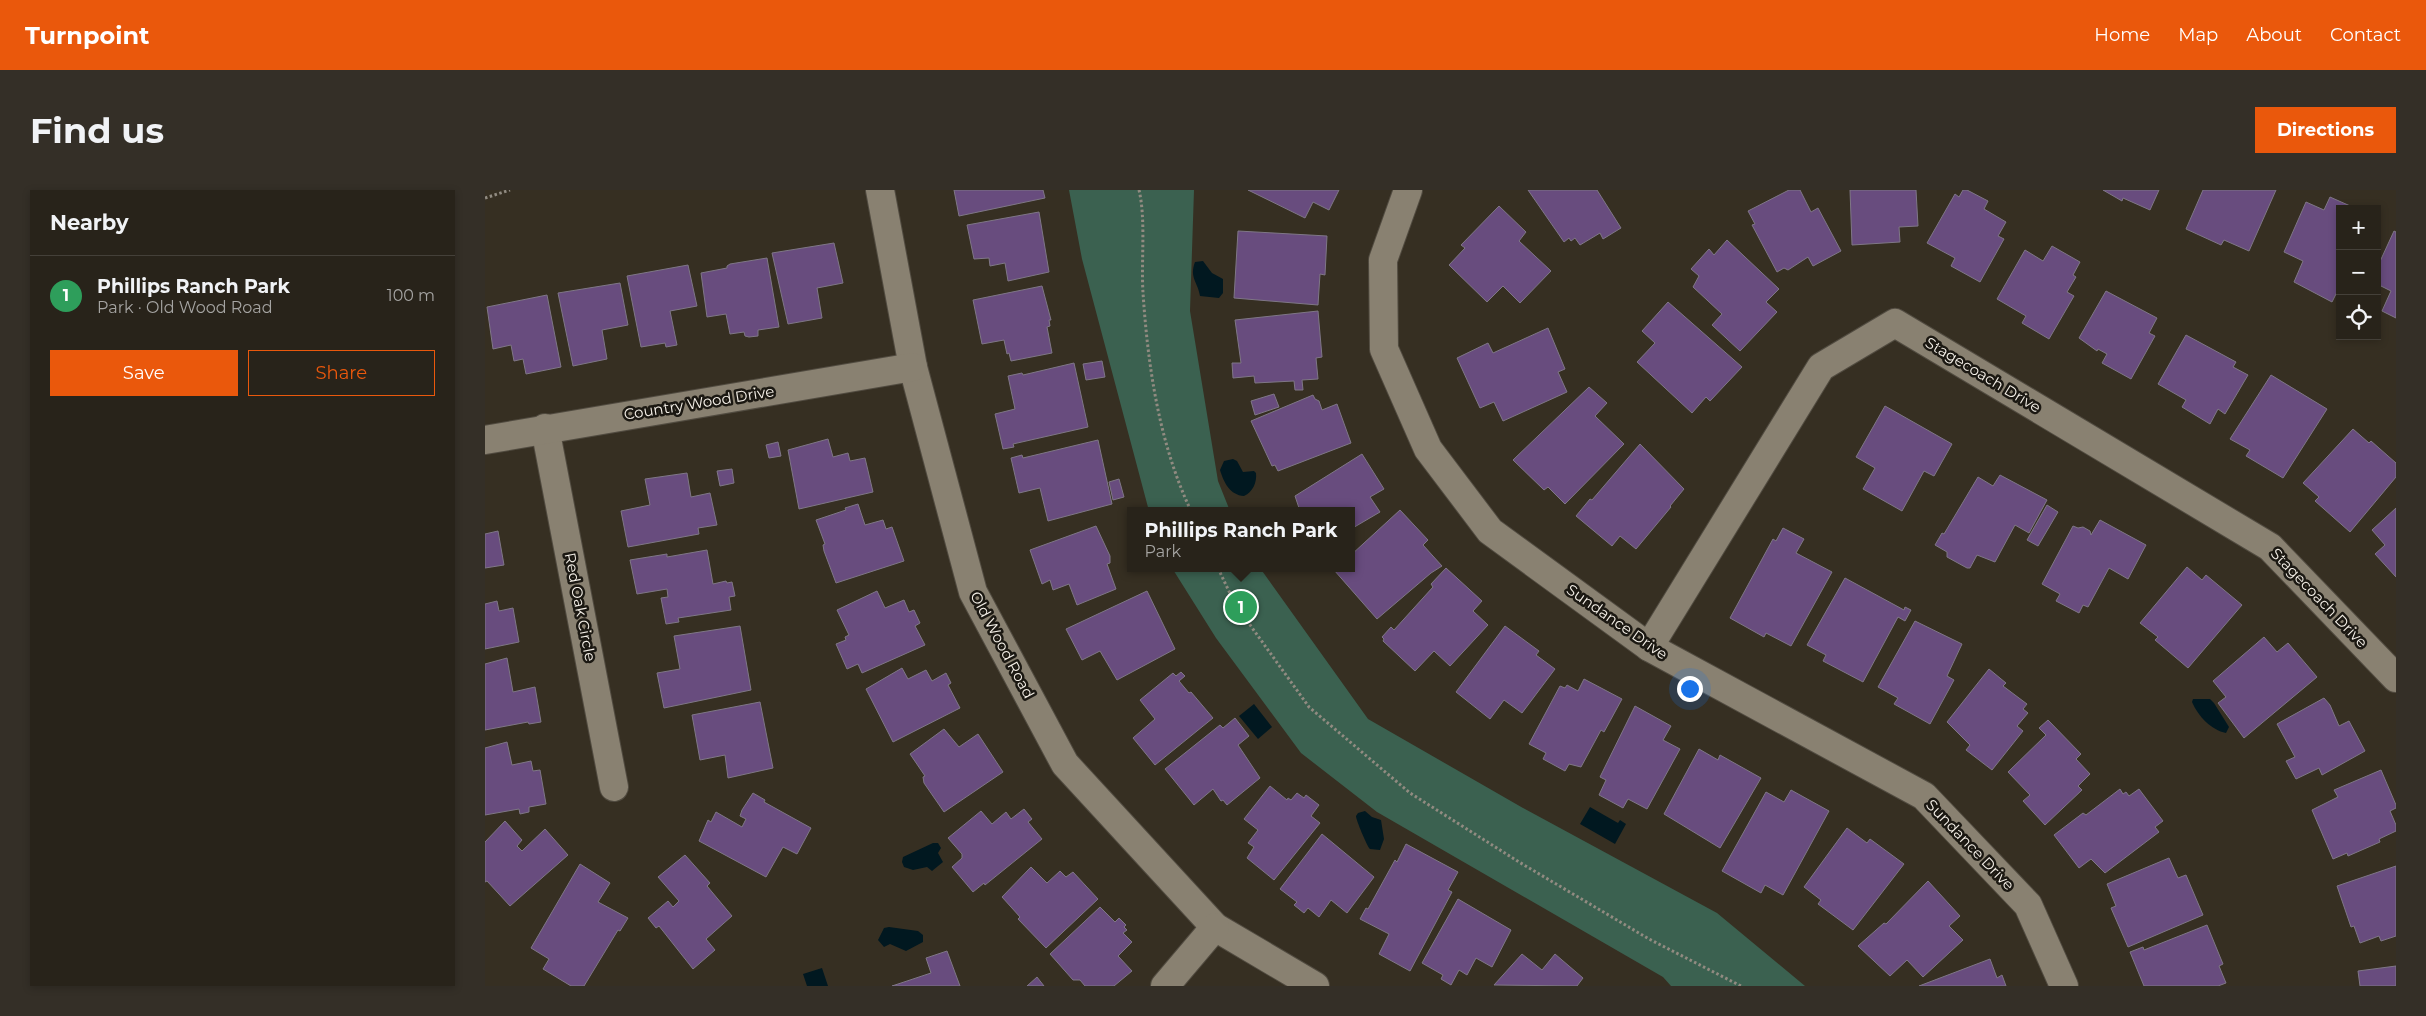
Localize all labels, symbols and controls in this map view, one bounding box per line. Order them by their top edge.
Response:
text: Turnpoint [25,21,149,50]
text: Home [2094,24,2150,46]
text: Map [2178,24,2218,46]
text: About [2246,24,2302,46]
text: Contact [2330,24,2401,46]
button: Directions [2255,107,2396,153]
text: Find us [30,109,164,152]
map controls [2336,205,2381,340]
button: + [2336,205,2381,250]
text: Nearby [50,210,129,235]
button: − [2336,250,2381,295]
text: Phillips Ranch Park [97,275,290,298]
text: 1 [63,286,69,305]
text: 100 m [387,286,435,305]
button: locate [2336,295,2381,340]
text: Park · Old Wood Road [97,298,273,317]
street label: Stagecoach Drive [1922,333,2044,417]
button: Save [50,350,238,396]
button: Share [248,350,435,396]
street label: Country Wood Drive [622,381,775,424]
popup [1127,507,1355,572]
text: Phillips Ranch Park [1145,519,1337,542]
text: Park [1145,542,1181,561]
street label: Stagecoach Drive [2267,544,2372,652]
street label: Red Oak Circle [561,551,600,663]
street label: Sundance Drive [1563,580,1672,664]
street label: Old Wood Road [966,588,1039,702]
pin: 1 [1225,588,1257,626]
your location [1677,676,1703,702]
street label: Sundance Drive [1922,795,2019,894]

